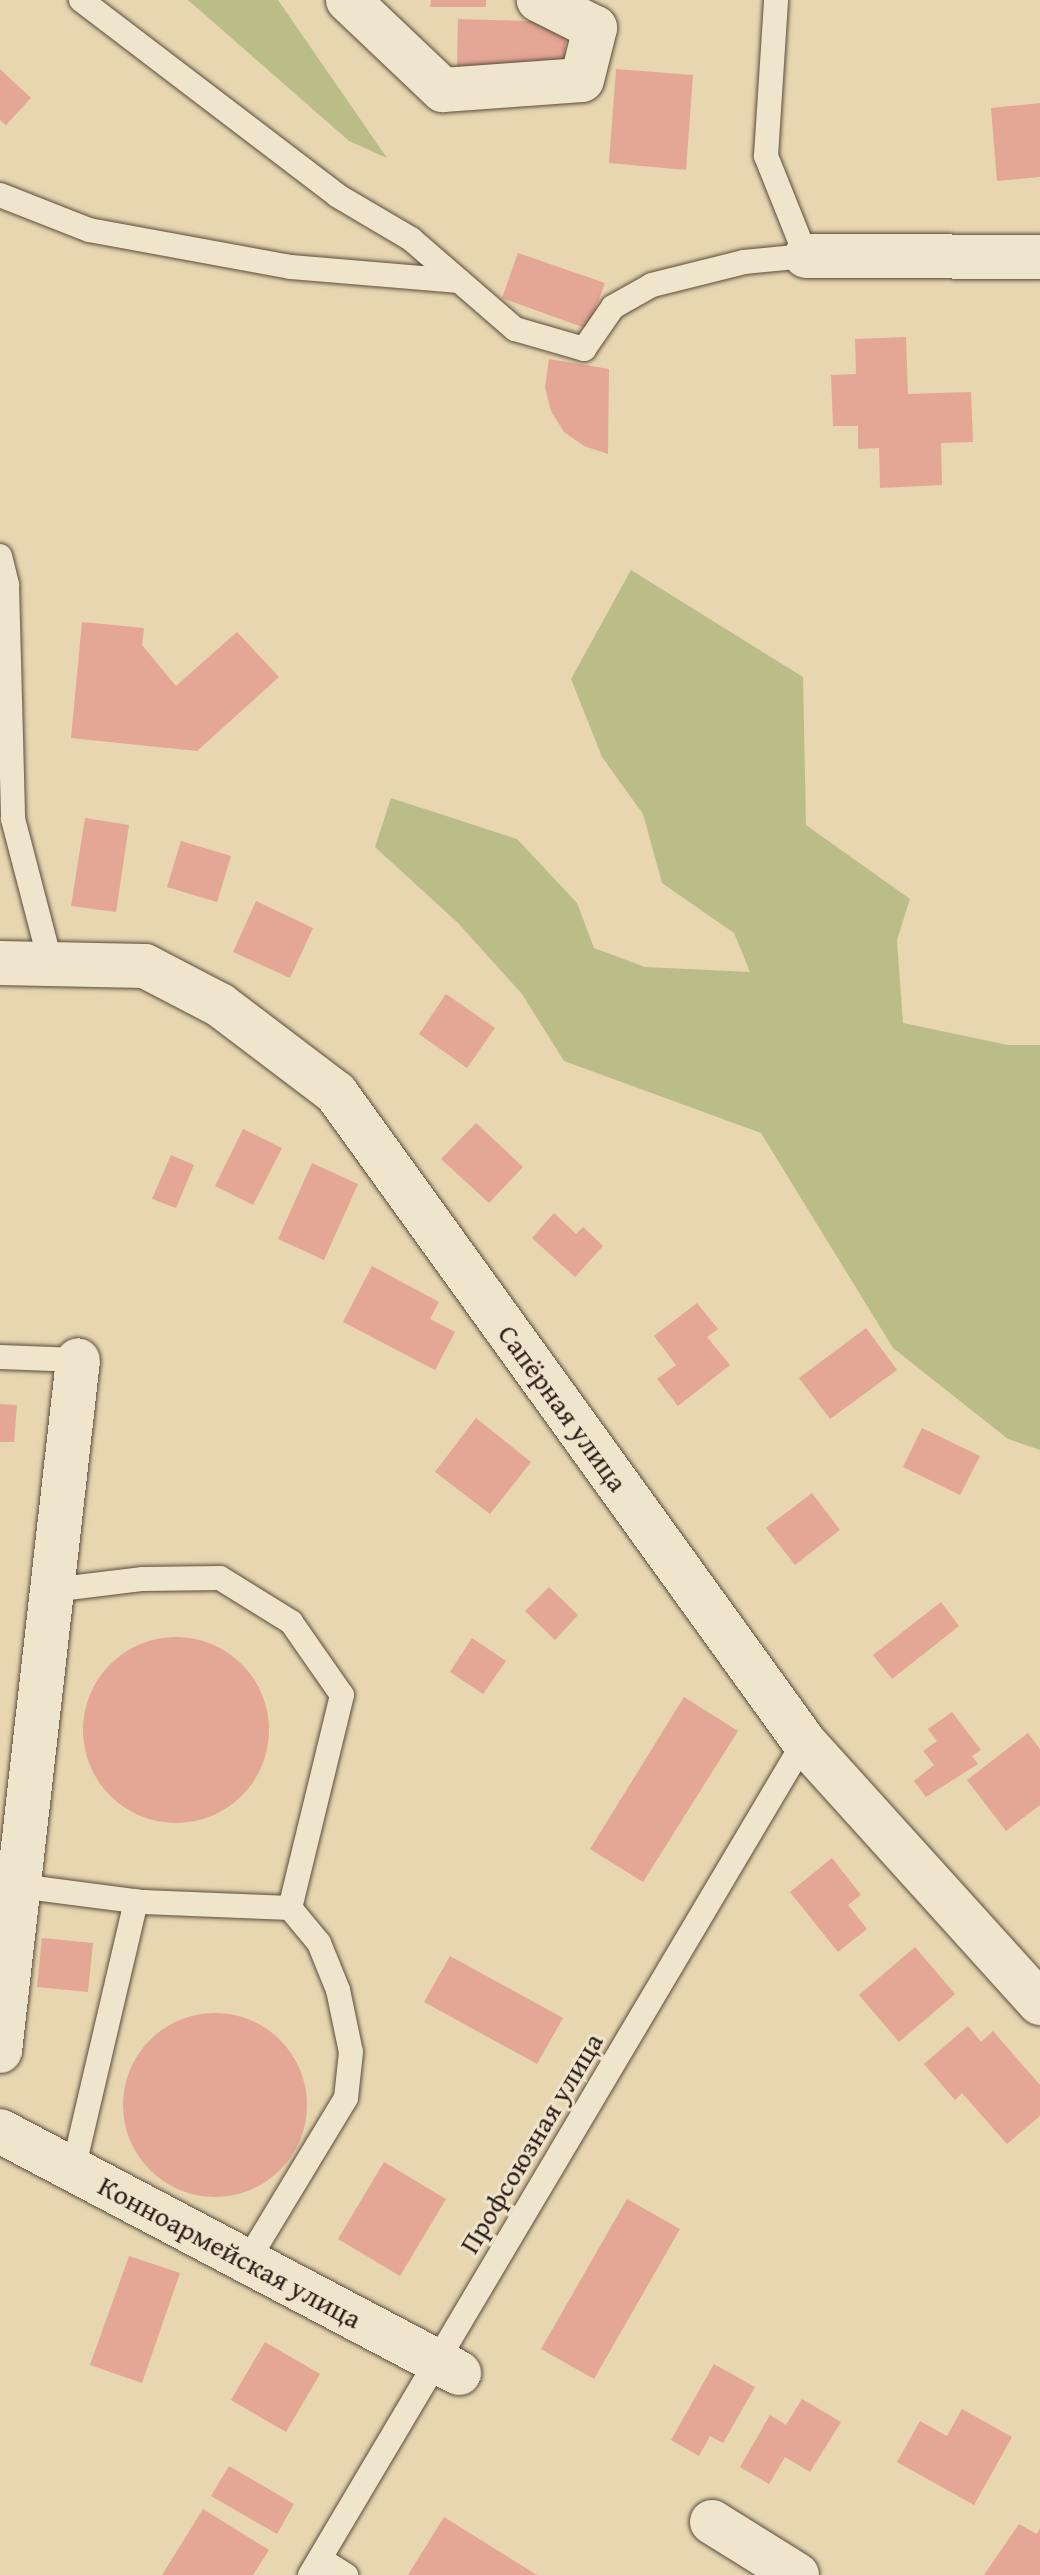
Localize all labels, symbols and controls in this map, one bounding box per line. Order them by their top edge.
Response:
street label: Сапёрная улица [491,1318,635,1498]
street label: Профсоюзная улица [452,2027,610,2259]
street label: Конноармейская улица [93,2168,367,2336]

